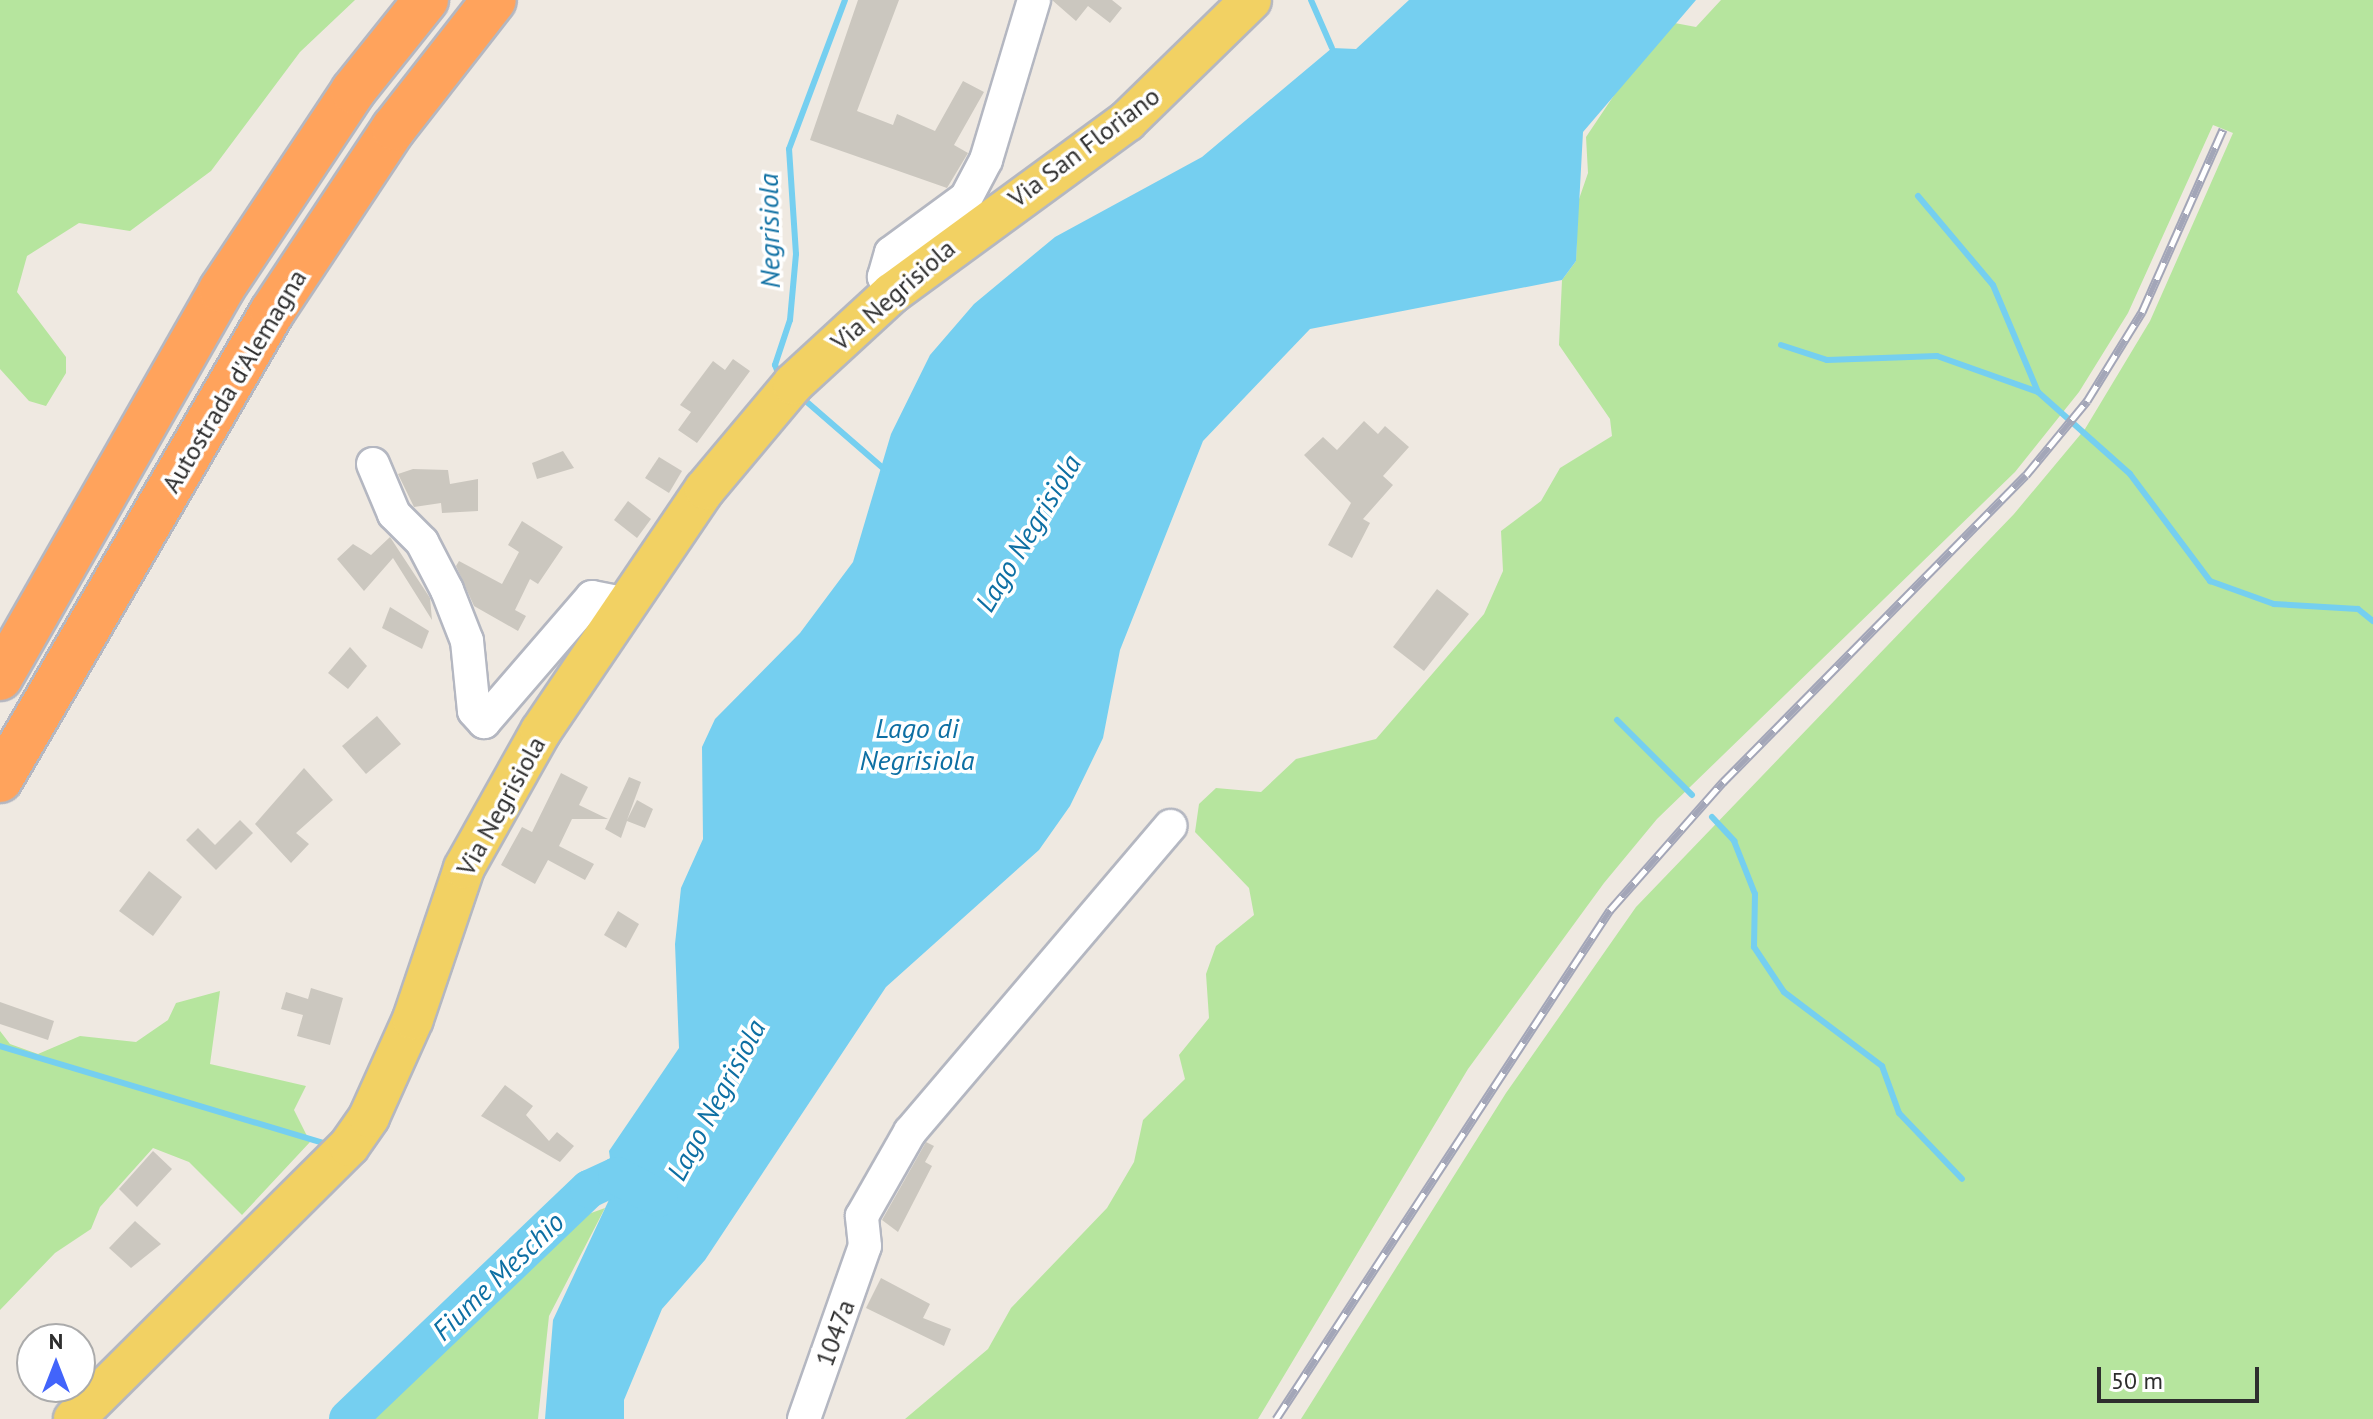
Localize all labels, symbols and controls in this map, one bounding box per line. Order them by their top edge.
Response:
street label: Via San Floriano [1002,80,1166,214]
water label: Negrisiola [751,173,787,289]
street label: Via Negrisiola [825,233,961,357]
street label: Autostrada d'Alemagna [155,264,313,498]
water label: Lago Negrisiola [968,448,1088,618]
water label: Lago di Negrisiola [859,711,975,777]
street label: Via Negrisiola [450,731,552,881]
water label: Lago Negrisiola [660,1014,772,1186]
water label: Fiume Meschio [425,1205,571,1347]
street label: 1047a [809,1296,861,1370]
north arrow [16,1323,96,1403]
text: N [49,1327,63,1355]
scale bar [2101,1351,2263,1401]
text: 50 m [2111,1365,2163,1396]

